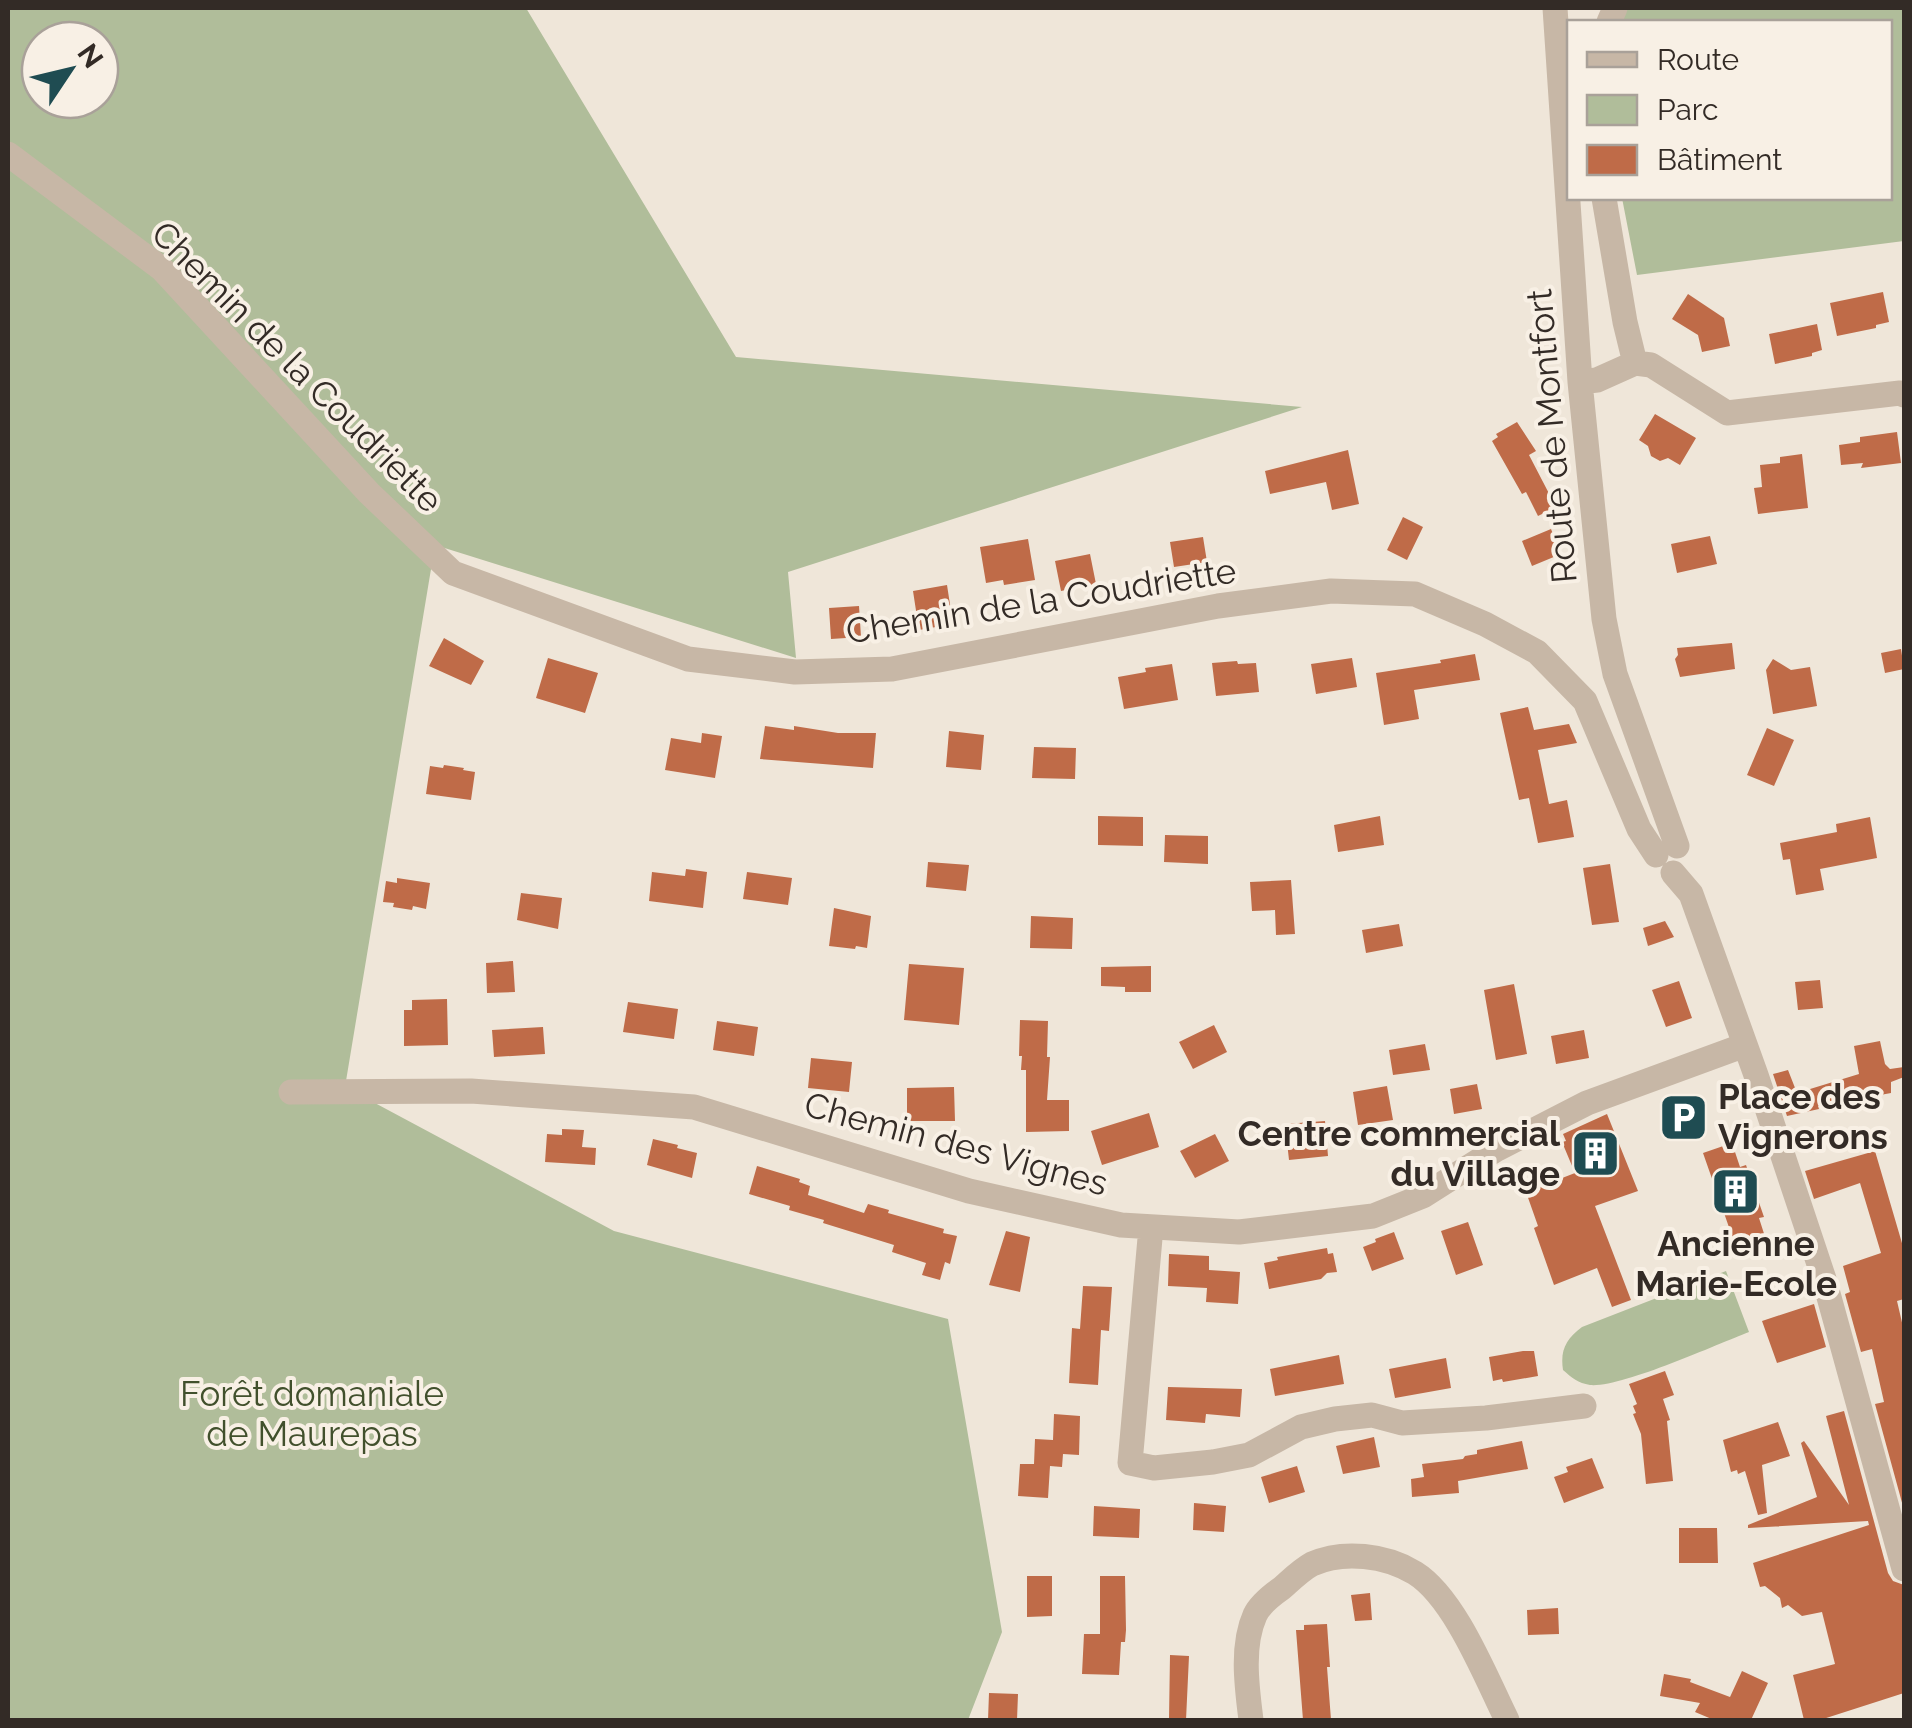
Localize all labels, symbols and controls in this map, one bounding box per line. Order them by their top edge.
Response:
north arrow [20,20,120,120]
legend [1567,20,1892,200]
text: N [70,38,110,74]
text: Route [1657,42,1739,77]
text: Parc [1657,92,1718,127]
text: Bâtiment [1657,142,1782,177]
street label: Chemin de la Coudriette [143,213,451,521]
street label: Route de Montfort [1518,287,1585,585]
street label: Chemin de la Coudriette [843,549,1239,652]
place label: Place des Vignerons [1718,1076,1888,1157]
street label: Chemin des Vignes [800,1083,1112,1204]
parking icon: Place des Vignerons [1657,1091,1709,1143]
place label: Centre commercial du Village [1238,1113,1561,1194]
building icon: Centre commercial du Village [1569,1128,1621,1180]
building icon: Ancienne Marie-Ecole [1710,1166,1762,1218]
place label: Ancienne Marie-Ecole [1635,1223,1837,1304]
park label: Forêt domaniale de Maurepas [180,1373,444,1454]

